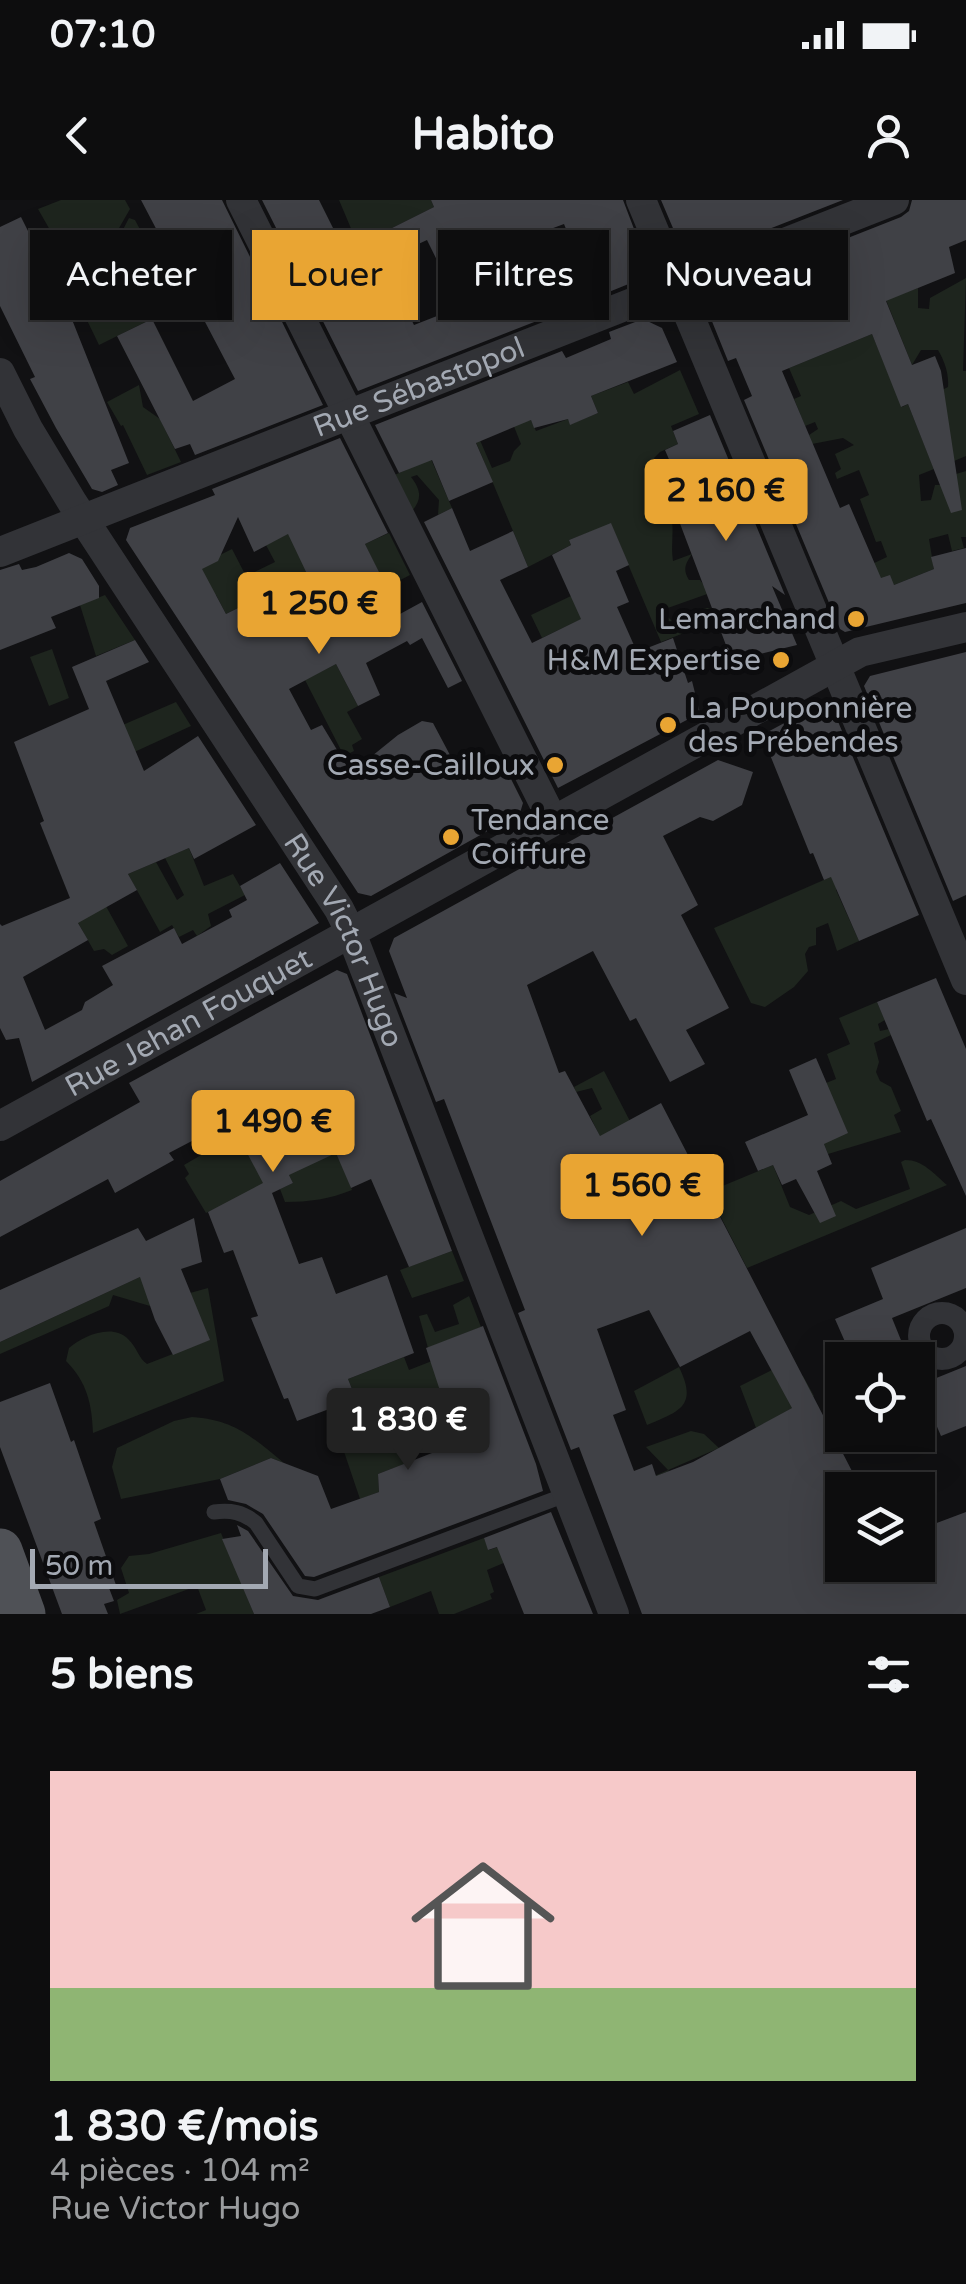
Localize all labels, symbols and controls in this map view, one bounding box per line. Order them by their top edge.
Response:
text: 07:10 [50,12,155,58]
icon: back [50,108,105,163]
text: Habito [411,108,555,162]
icon: person [861,108,916,163]
chip: Acheter [30,230,232,320]
chip: Louer [252,230,418,320]
chip: Filtres [438,230,609,320]
chip: Nouveau [629,230,848,320]
street label: Rue Sébastopol [308,329,530,446]
pin: 2 160 € [634,459,818,544]
text: 2 160 € [667,472,785,510]
pin: 1 250 € [227,572,411,657]
text: 1 250 € [260,585,378,623]
place label: Lemarchand [658,601,836,638]
marker: Lemarchand [845,608,867,630]
place label: H&M Expertise [547,642,761,679]
marker: H&M Expertise [770,649,792,671]
place label: La Pouponnière des Prébendes [688,690,912,761]
marker: La Pouponnière des Prébendes [657,714,679,736]
place label: Casse-Cailloux [327,747,535,784]
marker: Casse-Cailloux [544,754,566,776]
place label: Tendance Coiffure [471,802,610,873]
street label: Rue Victor Hugo [275,826,411,1053]
marker: Tendance Coiffure [440,826,462,848]
street label: Rue Jehan Fouquet [59,940,318,1105]
pin: 1 490 € [181,1090,365,1175]
text: 1 490 € [214,1103,332,1141]
pin: 1 560 € [550,1154,734,1239]
text: 1 560 € [583,1167,701,1205]
map controls [825,1342,935,1582]
button: locate [825,1342,935,1452]
pin: 1 830 € [316,1388,500,1473]
text: 1 830 € [349,1401,467,1439]
button: layers [825,1472,935,1582]
scale bar [30,1544,268,1588]
text: 50 m [45,1549,113,1583]
icon: filters [861,1647,916,1702]
text: 5 biens [50,1649,194,1700]
icon: home [393,1836,573,2016]
text: 1 830 €/mois [50,2101,319,2152]
text: 4 pièces · 104 m² [50,2152,310,2190]
text: Rue Victor Hugo [50,2190,301,2228]

